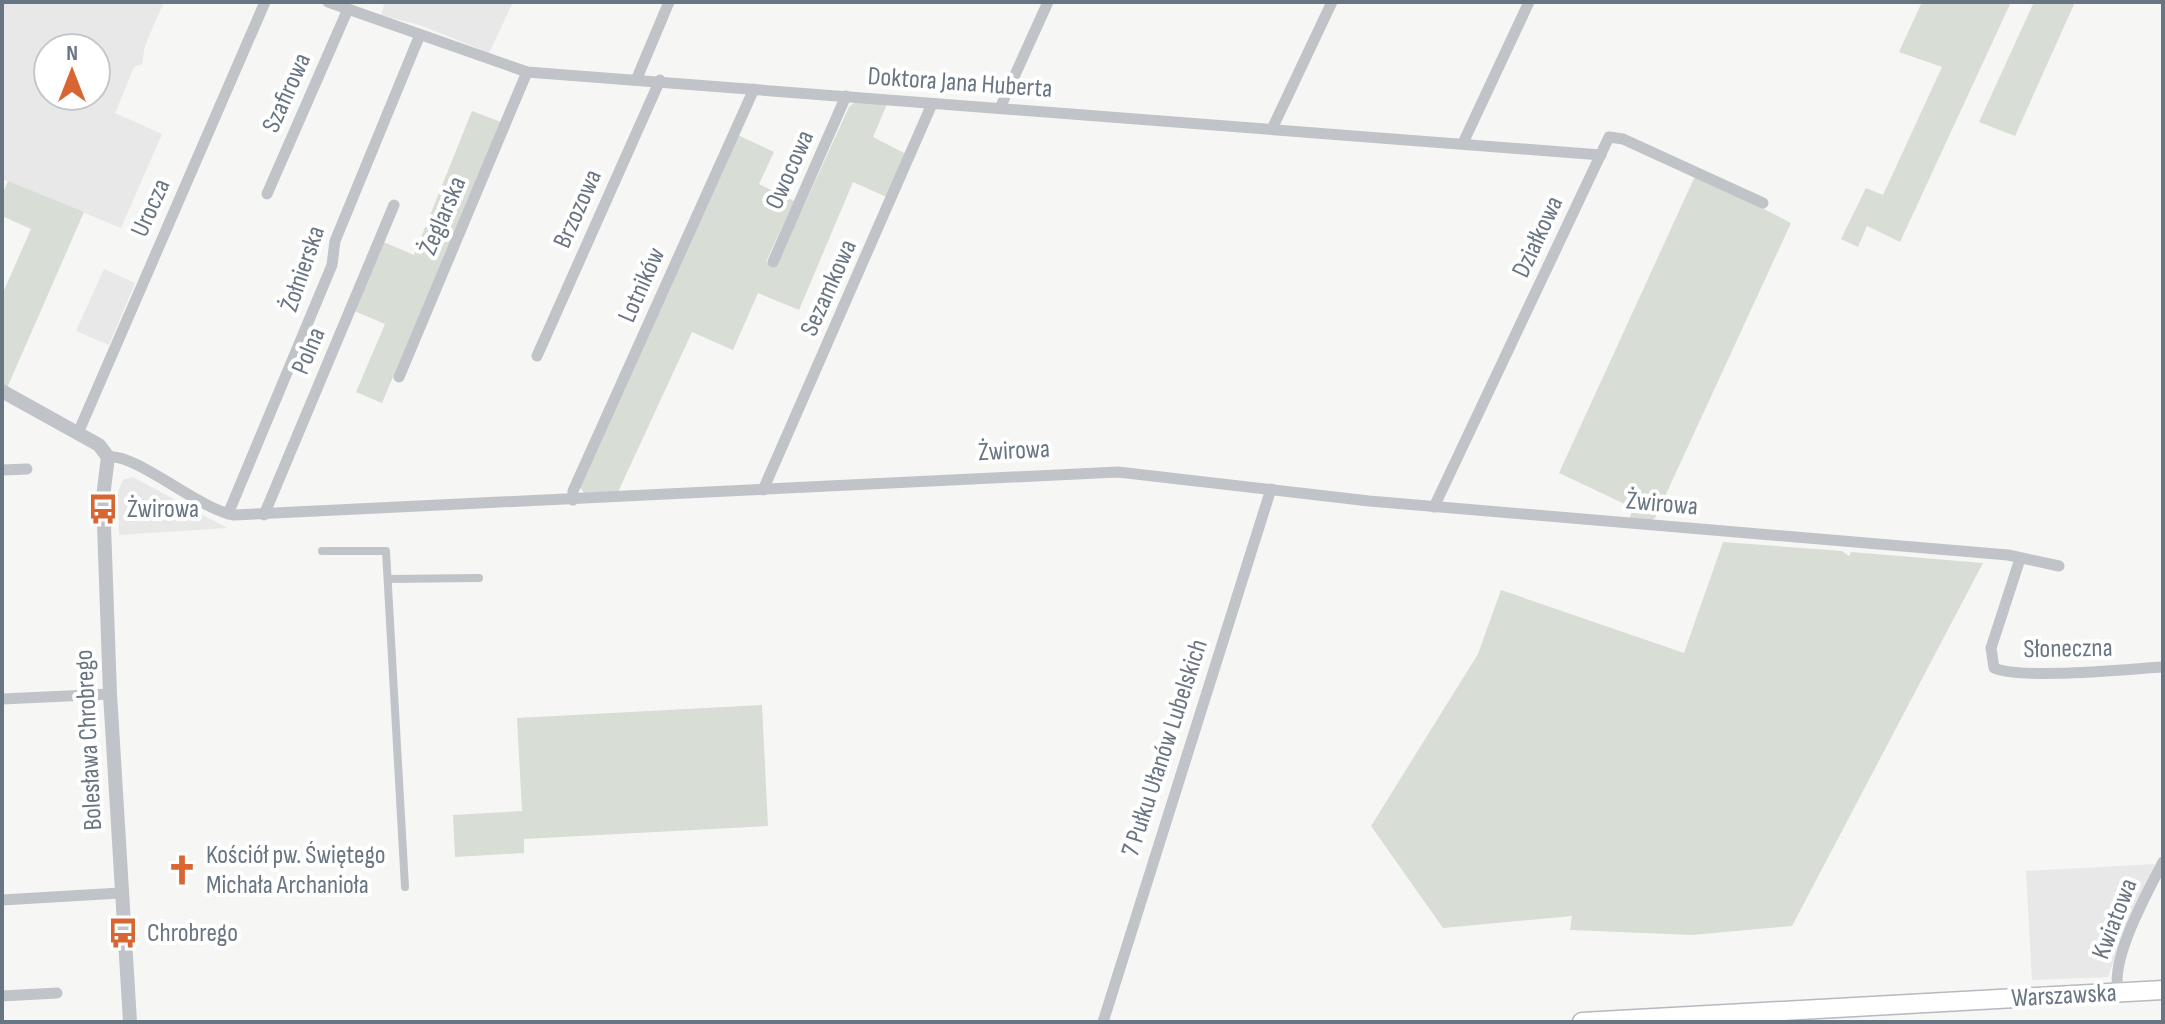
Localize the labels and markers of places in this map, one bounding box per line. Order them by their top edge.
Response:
bus stop icon: Żwirowa [86,492,120,526]
place label: Żwirowa [127,494,199,525]
place label: Kościół pw. Świętego Michała Archanioła [206,840,386,901]
church icon: Kościół pw. Świętego Michała Archanioła [165,853,199,887]
bus stop icon: Chrobrego [106,916,140,950]
place label: Chrobrego [147,918,238,949]

